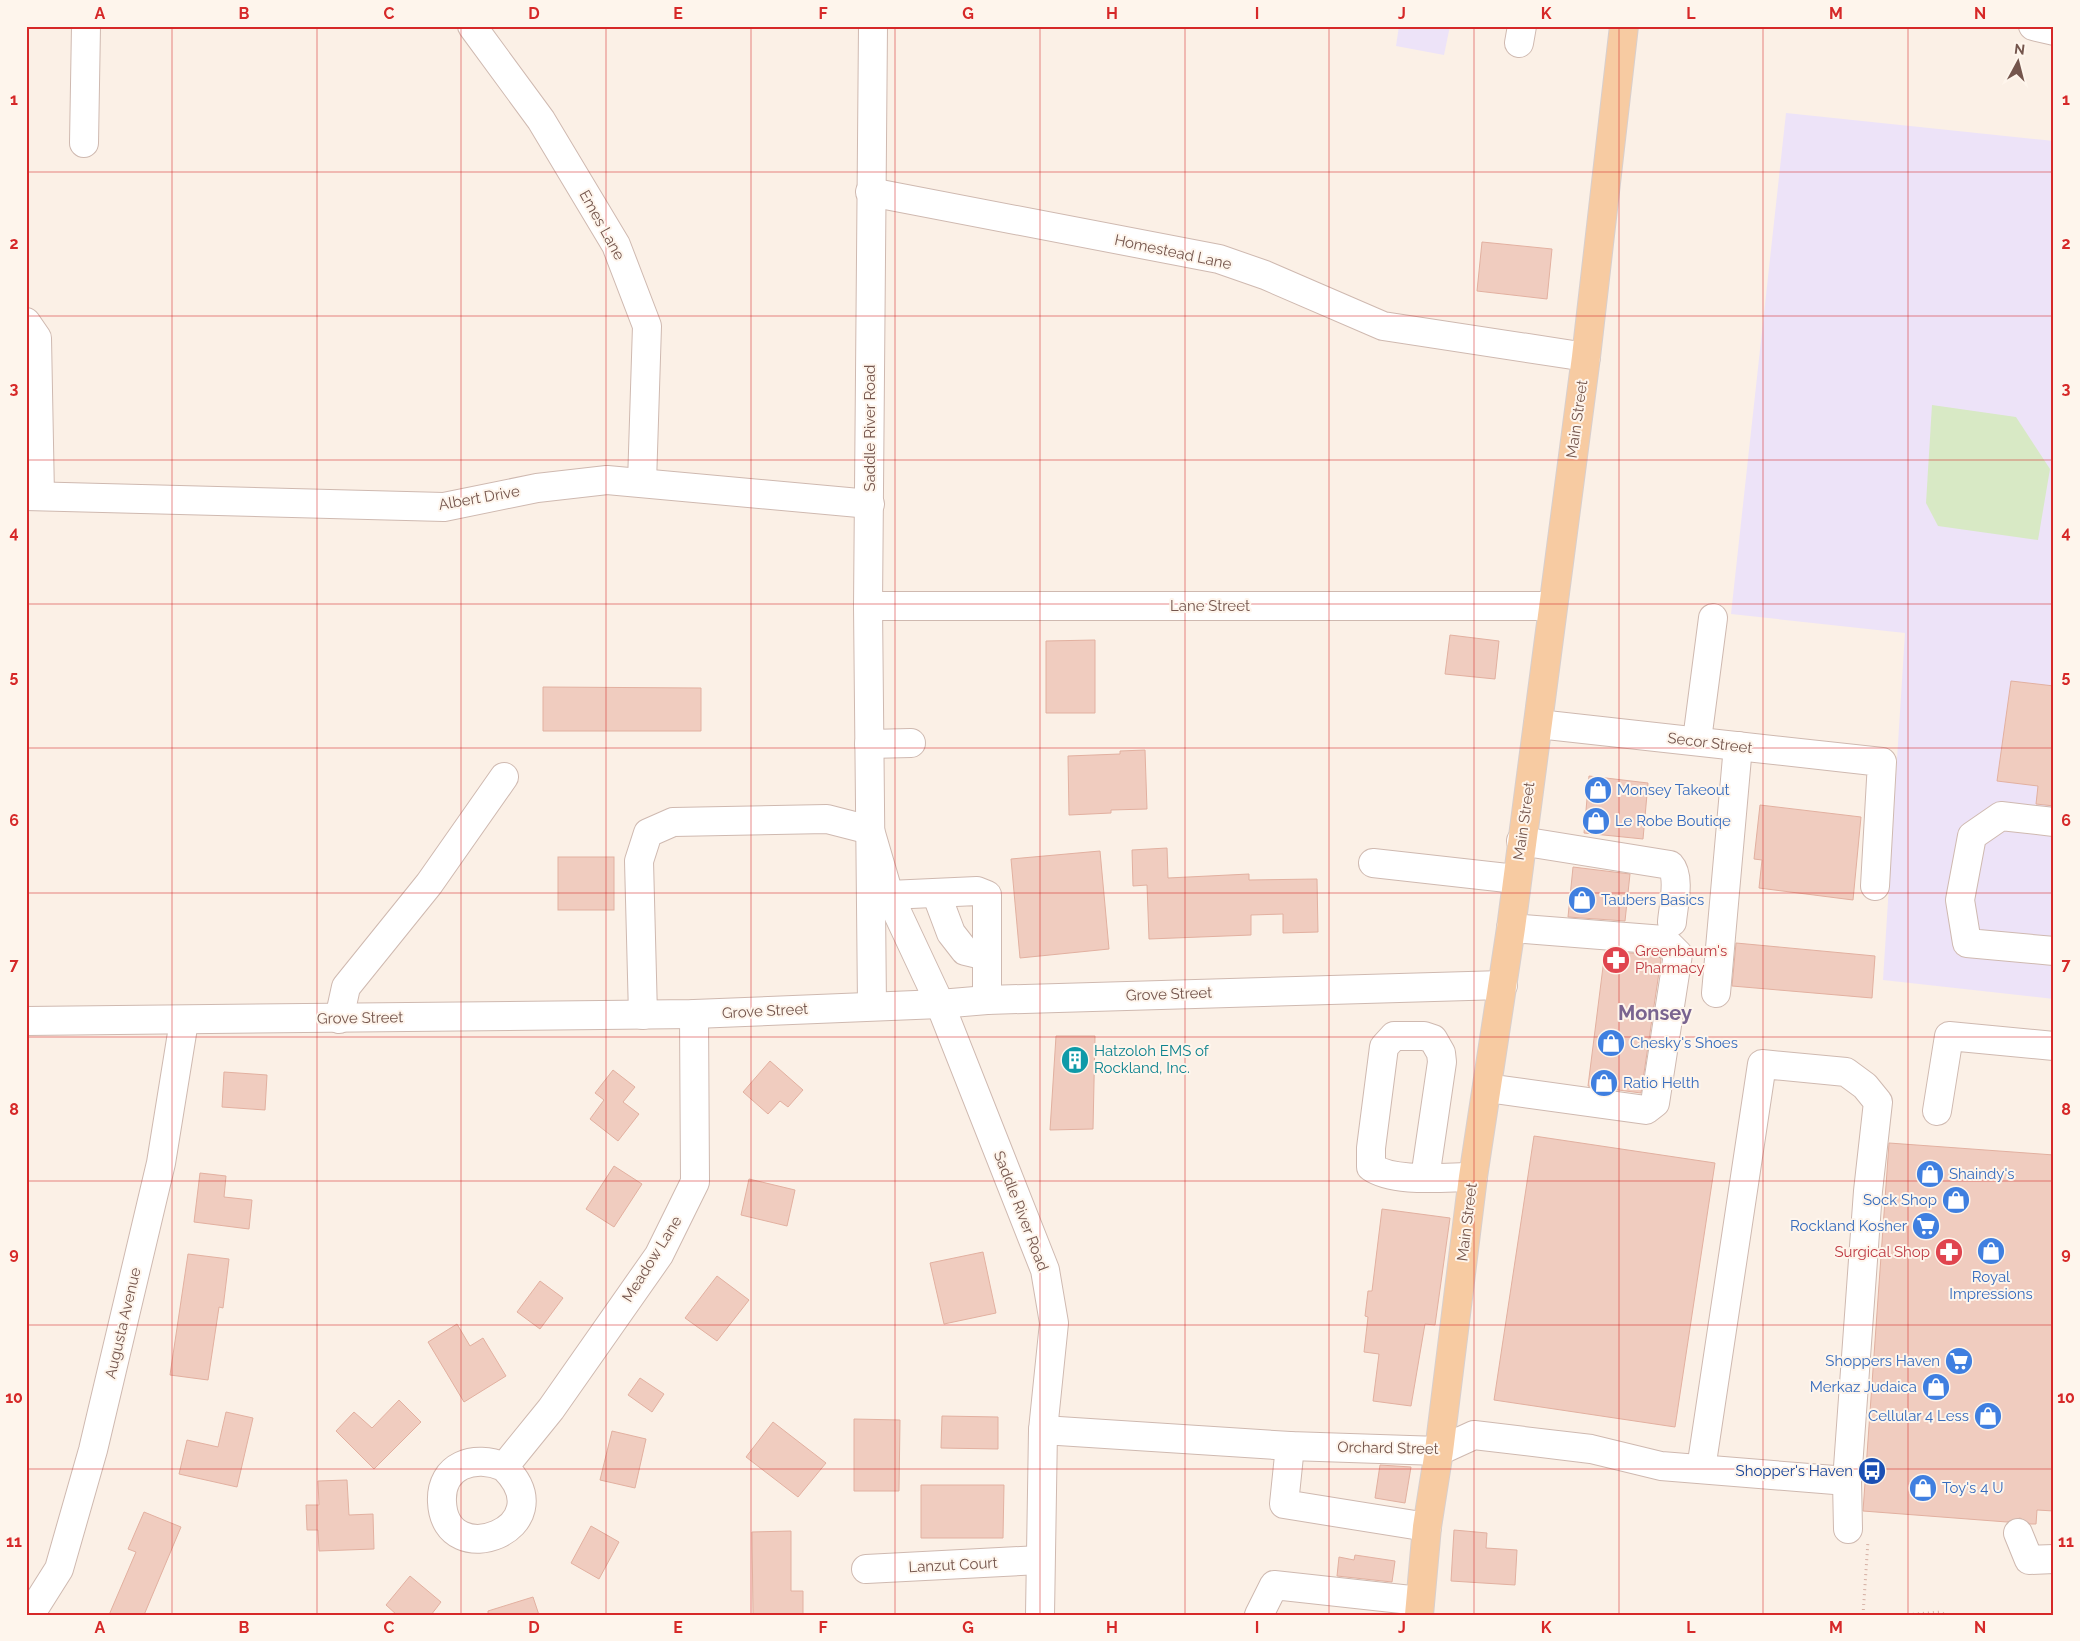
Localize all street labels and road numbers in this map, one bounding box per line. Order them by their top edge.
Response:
street label: Emes Lane [575,187,629,263]
street label: Homestead Lane [1113,231,1233,273]
street label: Saddle River Road [861,365,879,491]
street label: Main Street [1563,379,1591,459]
street label: Albert Drive [437,482,521,514]
street label: Lane Street [1170,597,1250,615]
street label: Secor Street [1667,729,1753,757]
street label: Main Street [1510,781,1538,861]
street label: Grove Street [1126,983,1212,1005]
street label: Grove Street [721,1000,809,1022]
street label: Grove Street [317,1008,403,1028]
street label: Saddle River Road [990,1149,1052,1273]
street label: Main Street [1453,1182,1481,1262]
street label: Meadow Lane [618,1212,686,1305]
street label: Augusta Avenue [101,1265,145,1380]
street label: Orchard Street [1337,1438,1439,1458]
street label: Lanzut Court [908,1554,998,1576]

